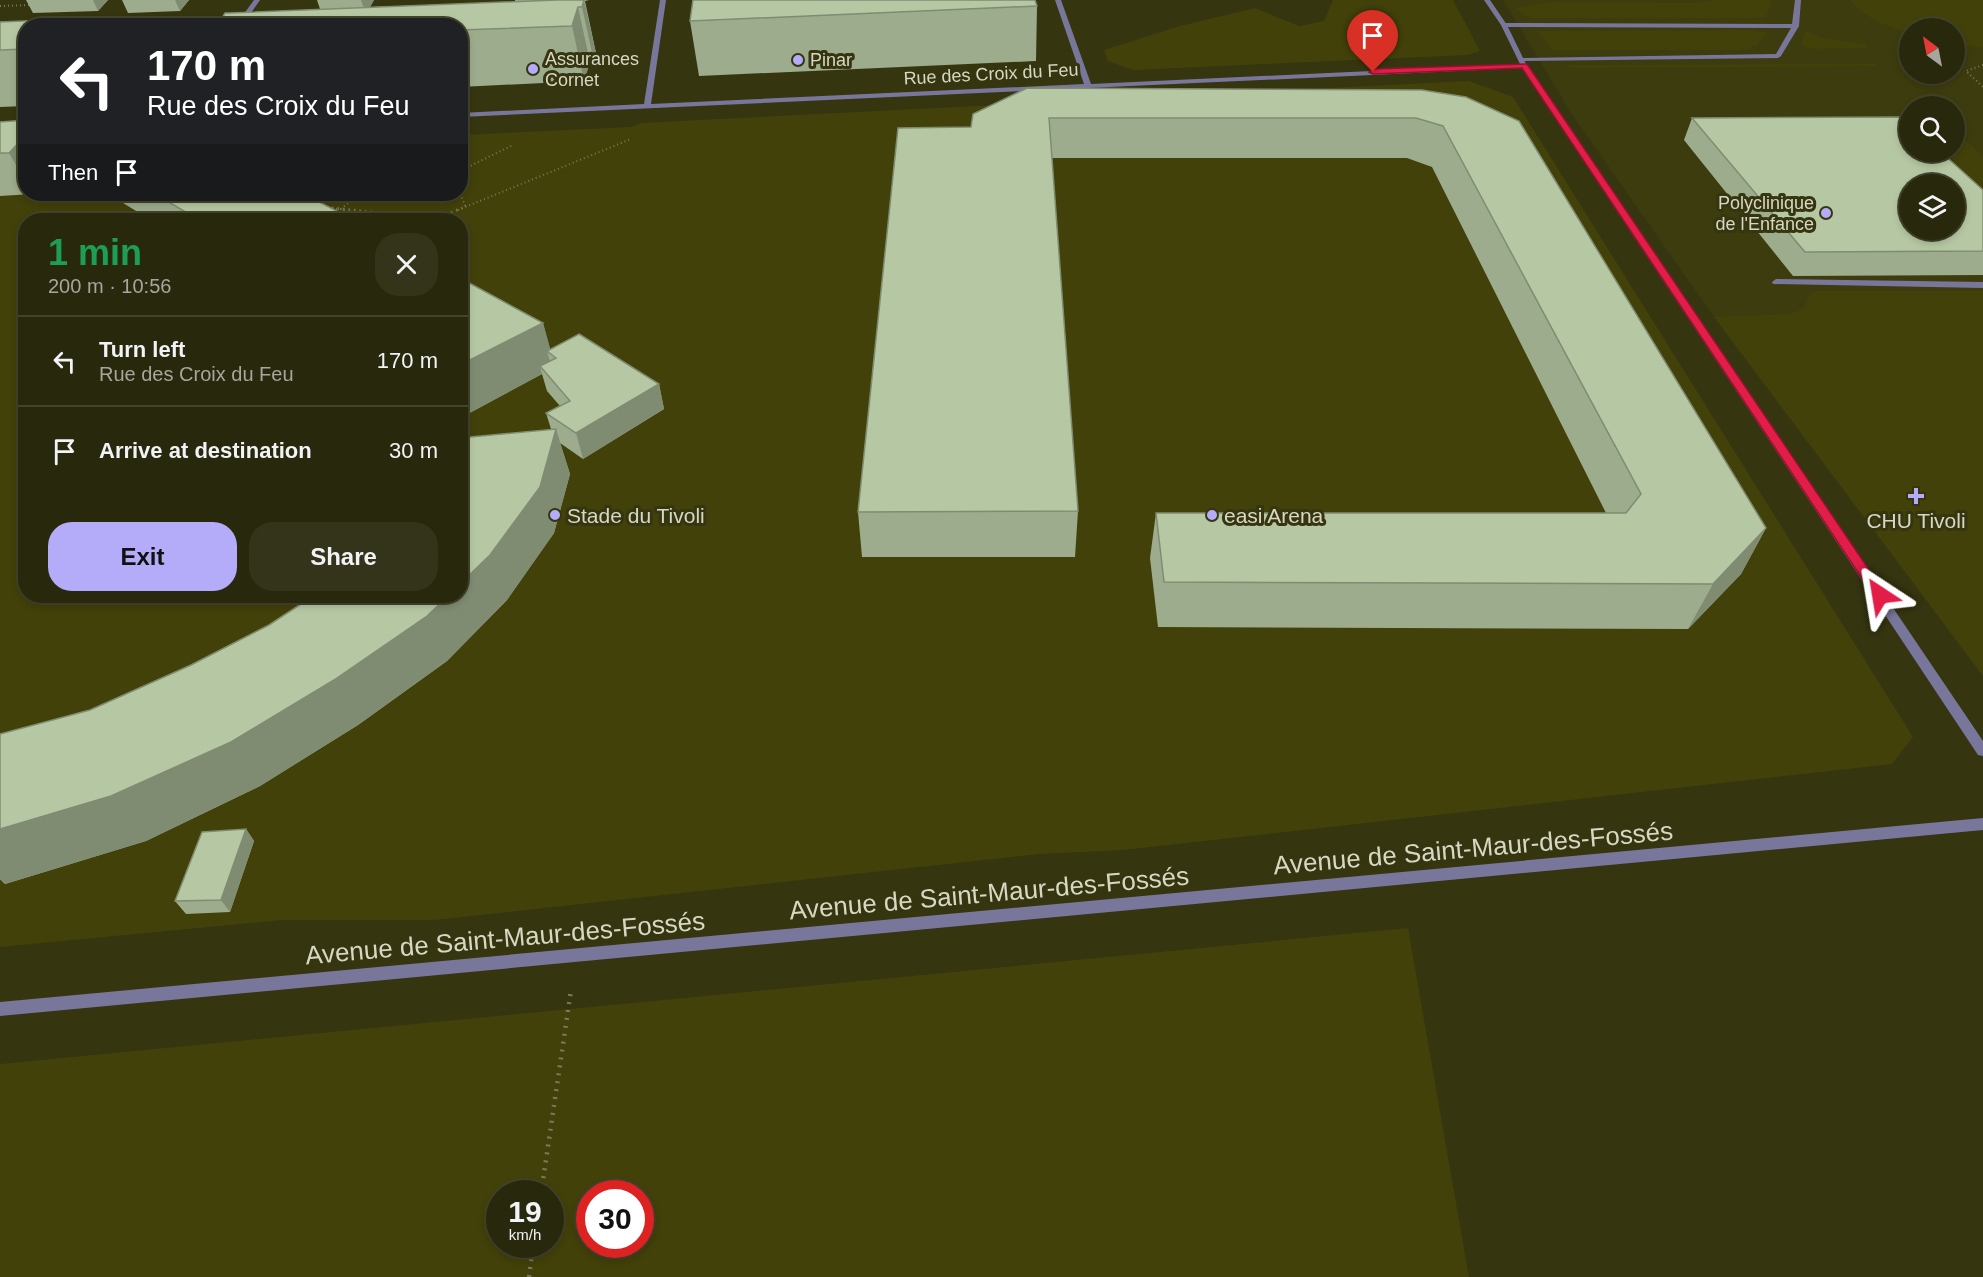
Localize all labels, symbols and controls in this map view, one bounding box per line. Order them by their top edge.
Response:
pin [1347,10,1398,72]
north arrow [1899,18,1965,84]
map controls [1899,18,1965,240]
icon: arrive [1356,19,1389,52]
icon: left [48,42,126,120]
text: 170 m [147,42,266,89]
place label: Assurances Cornet [545,49,639,90]
place label: Pinar [810,50,852,70]
marker: Pinar [791,53,805,67]
street label: Rue des Croix du Feu [903,59,1079,89]
marker: Assurances Cornet [526,62,540,76]
text: Rue des Croix du Feu [147,91,410,121]
button: search [1899,96,1965,162]
icon: arrive [110,156,143,189]
text: Then [48,160,98,185]
button: layers [1899,174,1965,240]
place label: Polyclinique de l'Enfance [1715,193,1814,234]
marker: Polyclinique de l'Enfance [1819,206,1833,220]
text: 1 min [48,232,142,273]
button: close [375,233,438,296]
text: 200 m · 10:56 [48,275,171,297]
text: Turn left [99,337,185,362]
icon: left [48,345,81,378]
text: 170 m [377,348,438,373]
text: Rue des Croix du Feu [99,363,294,385]
icon: arrive [48,435,81,468]
text: Arrive at destination [99,438,312,463]
text: 30 m [389,438,438,463]
marker: CHU Tivoli [1907,487,1925,505]
place label: Stade du Tivoli [567,504,705,527]
place label: easi Arena [1224,504,1324,527]
marker: Stade du Tivoli [548,508,562,522]
marker: easi Arena [1205,508,1219,522]
place label: CHU Tivoli [1866,509,1966,532]
button: Exit [48,522,237,591]
button: Share [249,522,438,591]
position arrow [1848,563,1912,627]
street label: Avenue de Saint-Maur-des-Fossés [1272,816,1674,880]
street label: Avenue de Saint-Maur-des-Fossés [788,861,1190,925]
street label: Avenue de Saint-Maur-des-Fossés [304,906,706,970]
speed limit sign: 30 [576,1180,654,1258]
text: 19 [508,1195,542,1228]
text: km/h [509,1226,541,1243]

